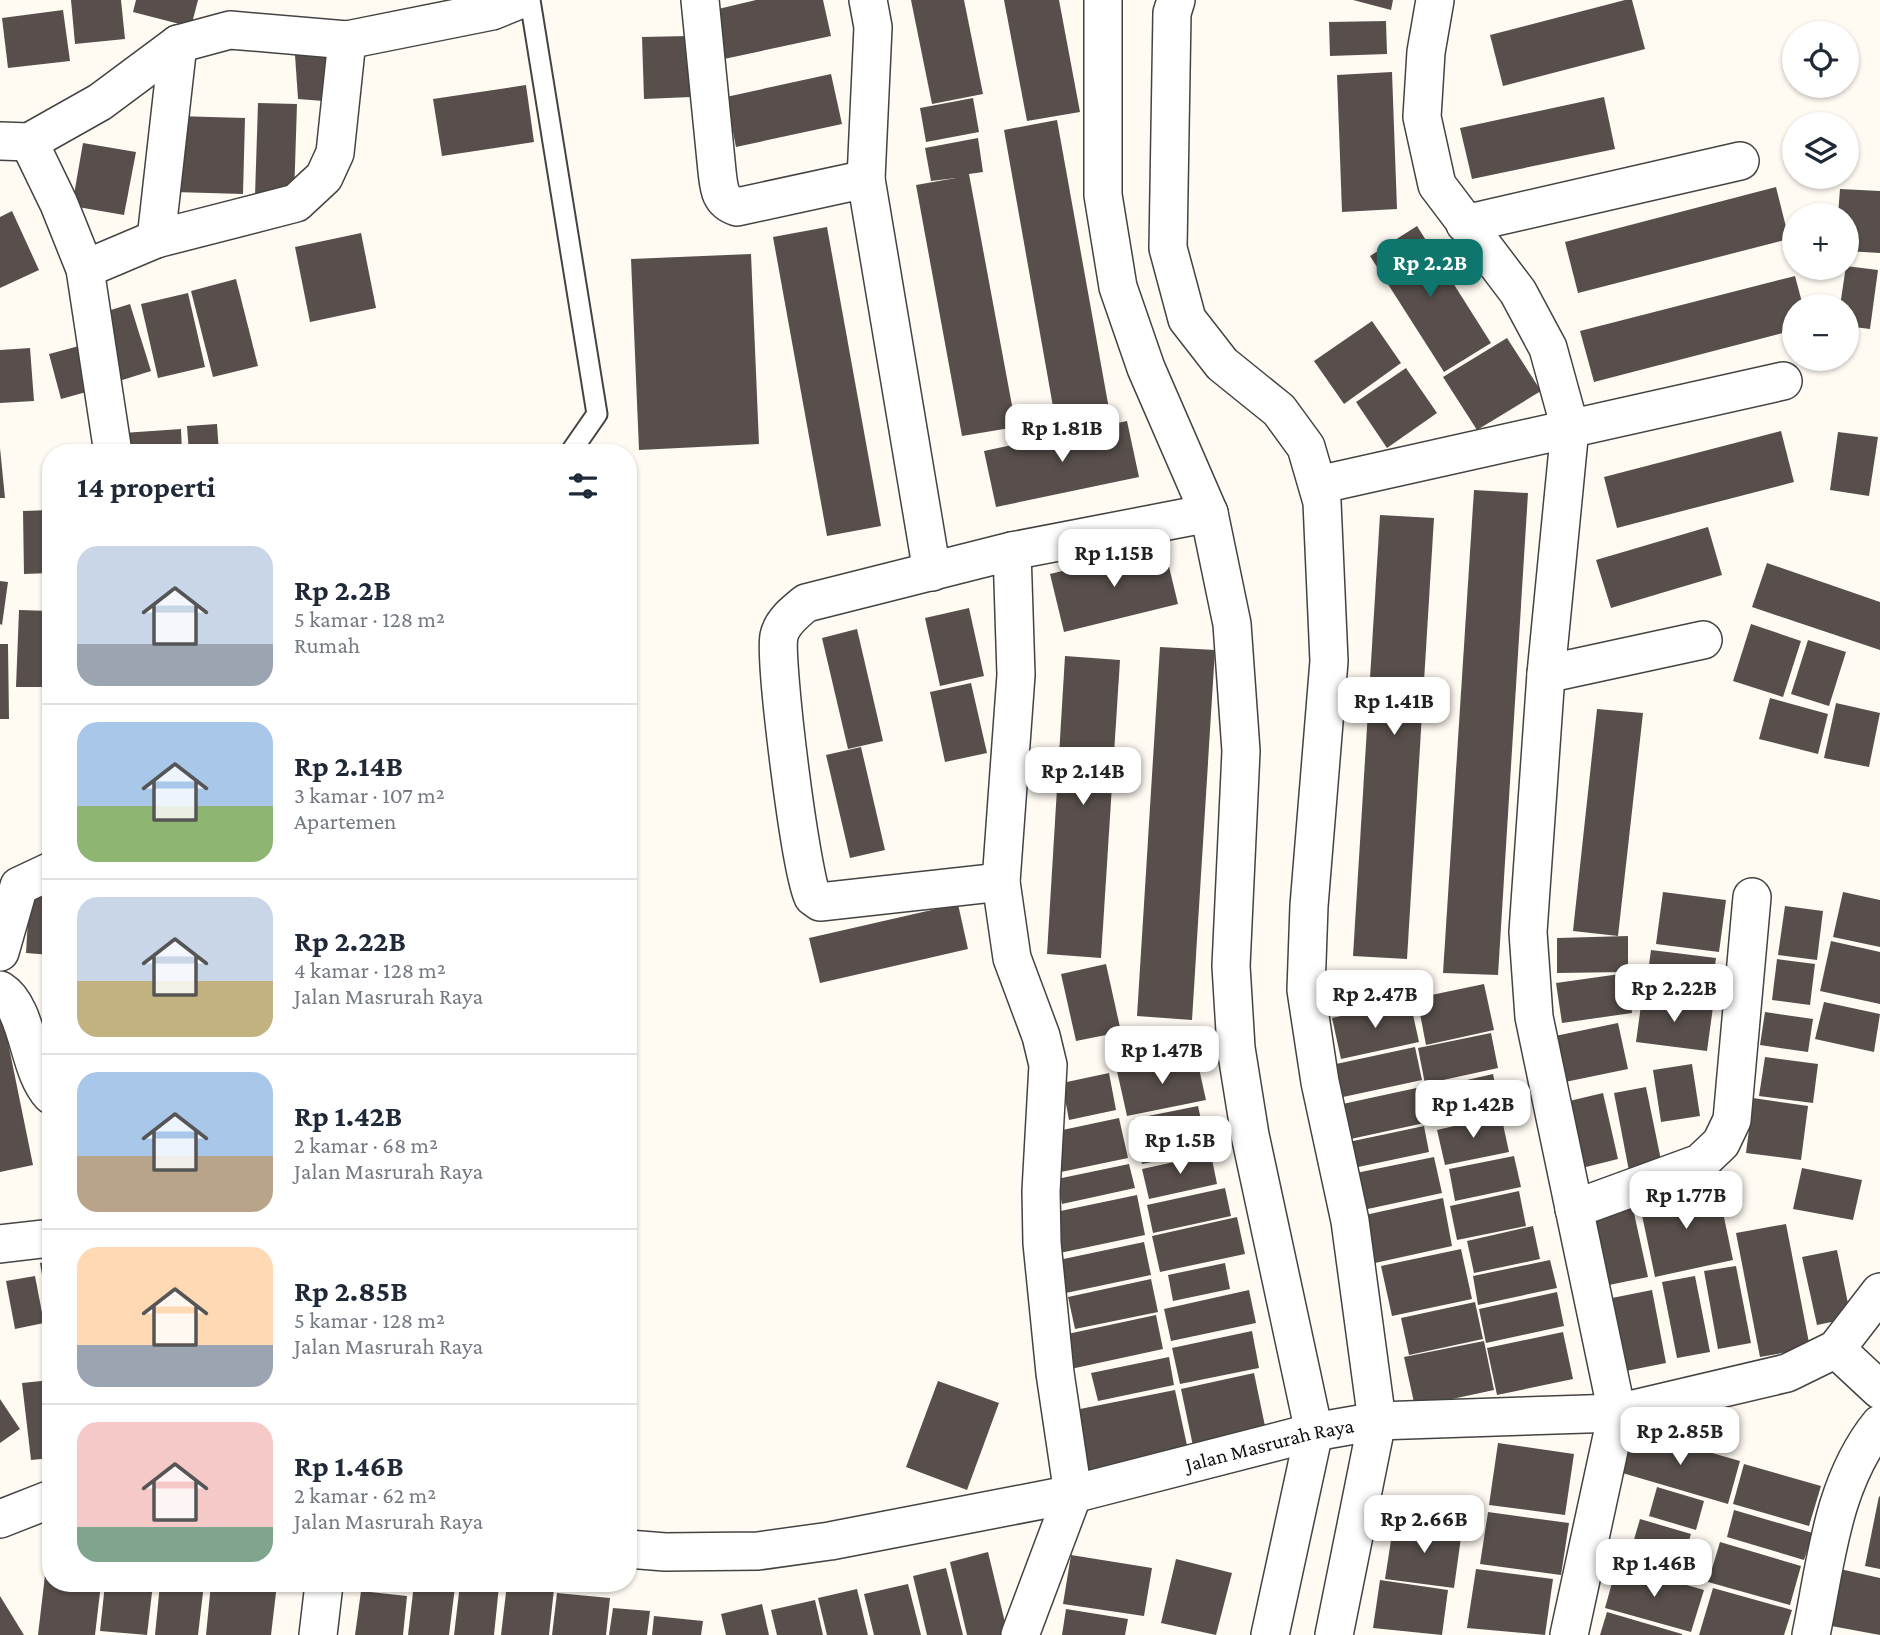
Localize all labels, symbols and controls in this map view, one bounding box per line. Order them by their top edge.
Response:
map controls [1782,21,1859,371]
button: locate [1782,21,1859,98]
button: layers [1782,112,1859,189]
button: + [1782,203,1859,280]
pin: Rp 2.2B [1365,240,1495,299]
text: Rp 2.2B [1393,249,1467,275]
button: − [1782,294,1859,371]
pin: Rp 1.81B [990,405,1134,464]
text: Rp 1.81B [1021,414,1103,440]
icon: filters [564,467,602,505]
text: 14 properti [77,470,216,503]
pin: Rp 1.15B [1042,530,1186,589]
text: Rp 1.15B [1074,539,1154,565]
text: Rp 2.2B [294,573,391,606]
icon: home [133,574,217,658]
text: 5 kamar · 128 m² [294,606,445,632]
text: Rumah [294,632,360,658]
pin: Rp 1.41B [1322,678,1466,737]
text: Rp 1.41B [1354,687,1434,713]
pin: Rp 2.14B [1011,748,1155,807]
text: Rp 2.14B [294,749,403,782]
icon: home [133,750,217,834]
text: Rp 2.14B [1041,757,1125,783]
text: 3 kamar · 107 m² [294,782,445,808]
text: Apartemen [294,808,396,834]
text: Rp 2.22B [294,924,406,957]
icon: home [133,925,217,1009]
text: 4 kamar · 128 m² [294,957,446,983]
pin: Rp 2.22B [1602,964,1746,1024]
pin: Rp 2.47B [1303,970,1447,1030]
text: Rp 2.22B [1631,974,1717,1000]
text: Rp 2.47B [1332,980,1418,1006]
text: Jalan Masrurah Raya [294,983,483,1009]
pin: Rp 1.47B [1090,1026,1234,1086]
text: Rp 1.47B [1121,1036,1203,1062]
pin: Rp 1.42B [1401,1080,1545,1140]
text: Rp 1.42B [1431,1090,1515,1116]
text: Rp 1.42B [294,1099,403,1132]
icon: home [133,1100,217,1184]
pin: Rp 1.5B [1115,1116,1245,1176]
text: Rp 1.5B [1145,1126,1215,1152]
text: 2 kamar · 68 m² [294,1132,438,1158]
text: Jalan Masrurah Raya [294,1158,483,1184]
pin: Rp 1.77B [1614,1172,1758,1231]
text: Rp 1.77B [1645,1181,1727,1207]
text: Rp 2.85B [294,1274,408,1307]
icon: home [133,1275,217,1359]
text: 5 kamar · 128 m² [294,1307,445,1333]
text: Jalan Masrurah Raya [294,1333,483,1359]
pin: Rp 2.85B [1608,1408,1752,1467]
street label: Jalan Masrurah Raya [1181,1413,1356,1477]
text: Rp 2.85B [1636,1417,1724,1443]
text: Rp 1.46B [294,1449,404,1482]
icon: home [133,1450,217,1534]
text: 2 kamar · 62 m² [294,1482,436,1508]
pin: Rp 2.66B [1352,1496,1496,1555]
text: Rp 2.66B [1380,1505,1468,1531]
text: Jalan Masrurah Raya [294,1508,483,1534]
pin: Rp 1.46B [1582,1540,1726,1599]
text: Rp 1.46B [1612,1549,1696,1575]

